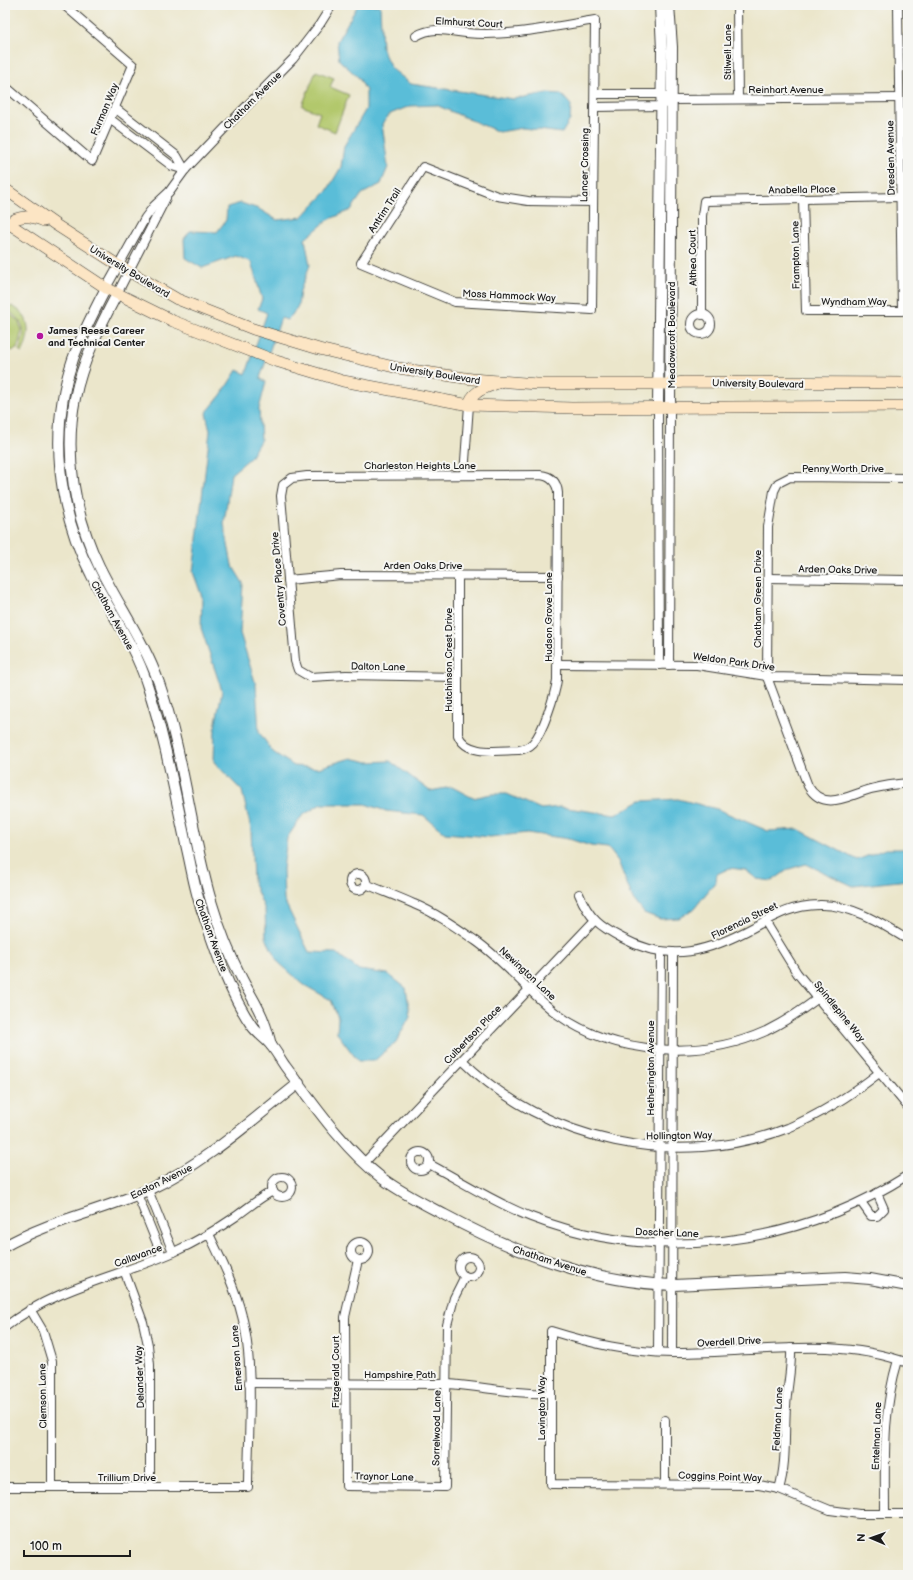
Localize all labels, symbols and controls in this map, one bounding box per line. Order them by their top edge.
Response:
street label: Elmhurst Court [435,15,503,31]
street label: Stilwell Lane [722,24,734,80]
street label: Chatham Avenue [221,69,284,132]
street label: Furman Way [89,81,122,137]
street label: Reinhart Avenue [748,84,824,96]
street label: Dresden Avenue [884,120,898,196]
street label: Lancer Crossing [578,128,592,202]
street label: Anabella Place [768,183,836,197]
street label: Antrim Trail [366,186,404,235]
street label: Frampton Lane [789,221,803,289]
street label: Althea Court [687,230,699,286]
street label: University Boulevard [87,243,172,301]
street label: Meadowcroft Boulevard [666,281,678,388]
street label: Moss Hammock Way [462,288,556,304]
street label: Wyndham Way [821,296,887,308]
place label: James Reese Career and Technical Center [48,325,146,349]
marker: James Reese Career and Technical Center [35,331,45,341]
street label: University Boulevard [389,361,481,387]
street label: University Boulevard [712,377,804,391]
street label: Charleston Heights Lane [364,460,476,472]
street label: Penny Worth Drive [802,463,884,475]
street label: Coventry Place Drive [269,531,289,626]
street label: Chatham Green Drive [752,550,764,648]
street label: Arden Oaks Drive [384,560,462,572]
street label: Arden Oaks Drive [799,563,878,577]
street label: Hudson Grove Lane [543,572,555,662]
street label: Chatham Avenue [88,579,136,652]
street label: Hutchinson Crest Drive [443,608,455,712]
street label: Weldon Park Drive [692,650,776,674]
street label: Dalton Lane [351,661,405,673]
street label: Chatham Avenue [192,897,230,974]
street label: Florencia Street [709,900,779,942]
street label: Newington Lane [496,944,558,1003]
street label: Spindlepine Way [811,979,868,1045]
street label: Culbertson Place [441,1003,504,1067]
street label: Hetherington Avenue [645,1020,657,1116]
street label: Hollington Way [646,1129,713,1143]
street label: Easton Avenue [128,1162,194,1202]
street label: Doscher Lane [635,1226,699,1240]
street label: Callavance [113,1242,164,1270]
street label: Chatham Avenue [511,1243,588,1279]
street label: Emerson Lane [229,1325,245,1391]
street label: Overdell Drive [697,1334,761,1350]
street label: Fitzgerald Court [330,1336,342,1408]
street label: Delander Way [133,1345,147,1409]
street label: Clemson Lane [36,1363,50,1429]
street label: Hampshire Path [364,1369,436,1381]
street label: Lavington Way [536,1375,548,1440]
street label: Feldman Lane [770,1387,786,1452]
street label: Sorrelwood Lane [430,1390,444,1466]
street label: Entelman Lane [870,1402,884,1470]
street label: Traynor Lane [354,1470,414,1484]
street label: Coggins Point Way [678,1470,762,1484]
street label: Trillium Drive [98,1472,156,1484]
north arrow [851,1518,891,1558]
scale bar [24,1532,130,1558]
text: N [855,1533,868,1542]
text: 100 m [30,1539,62,1554]

